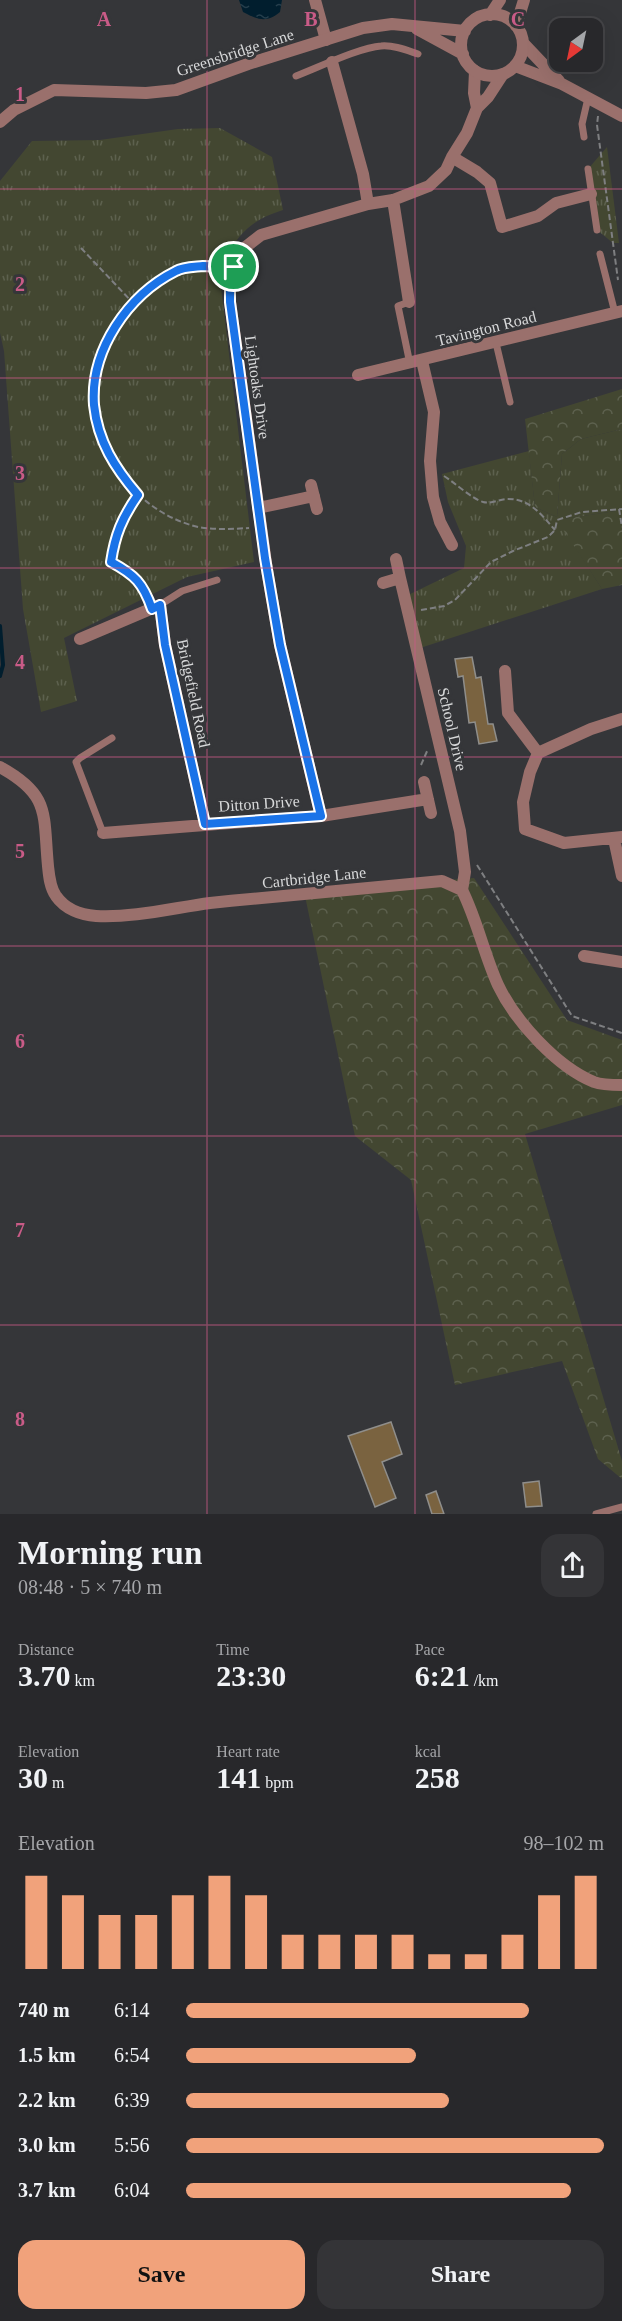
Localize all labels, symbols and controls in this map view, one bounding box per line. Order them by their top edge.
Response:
text: A [97,8,112,30]
text: B [304,8,318,30]
text: C [511,8,525,30]
north arrow [549,18,603,72]
map controls [549,18,603,72]
street label: Greensbridge Lane [174,26,296,80]
text: 1 [15,83,25,105]
pin [208,241,259,292]
icon: arrive [217,250,250,283]
text: 2 [15,273,25,295]
street label: Tavington Road [434,308,538,350]
street label: Lightoaks Drive [241,334,273,440]
text: 3 [15,462,25,484]
street label: Bridgefield Road [173,637,213,749]
text: 4 [15,651,25,673]
street label: School Drive [435,686,470,772]
street label: Ditton Drive [218,792,300,815]
text: 5 [15,840,25,862]
street label: Cartbridge Lane [261,864,367,892]
text: 6 [15,1030,25,1052]
text: 7 [15,1219,25,1241]
text: 8 [15,1408,25,1430]
button: share [541,1534,604,1597]
text: Morning run [18,1535,202,1571]
text: 08:48 · 5 × 740 m [18,1576,162,1598]
text: Distance [18,1641,74,1658]
text: Time [216,1641,250,1658]
text: Pace [415,1641,445,1658]
text: 3.70 [18,1659,71,1692]
text: 23:30 [216,1659,286,1692]
text: 6:21 [415,1659,470,1692]
text: km [71,1672,95,1689]
text: /km [470,1672,499,1689]
text: Elevation [18,1743,79,1760]
text: Heart rate [216,1743,280,1760]
text: kcal [415,1743,441,1760]
text: 30 [18,1761,48,1794]
text: 141 [216,1761,261,1794]
text: 258 [415,1761,460,1794]
text: m [48,1774,64,1791]
text: bpm [261,1774,294,1791]
text: Elevation [18,1832,95,1854]
text: 98–102 m [523,1832,604,1854]
text: 740 m [18,1999,70,2021]
text: 6:14 [114,1999,150,2021]
text: 1.5 km [18,2044,76,2066]
text: 6:54 [114,2044,150,2066]
text: 2.2 km [18,2089,76,2111]
text: 6:39 [114,2089,150,2111]
text: 3.0 km [18,2134,76,2156]
text: 5:56 [114,2134,150,2156]
text: 3.7 km [18,2179,76,2201]
text: 6:04 [114,2179,150,2201]
button: Save [18,2240,305,2309]
button: Share [317,2240,604,2309]

